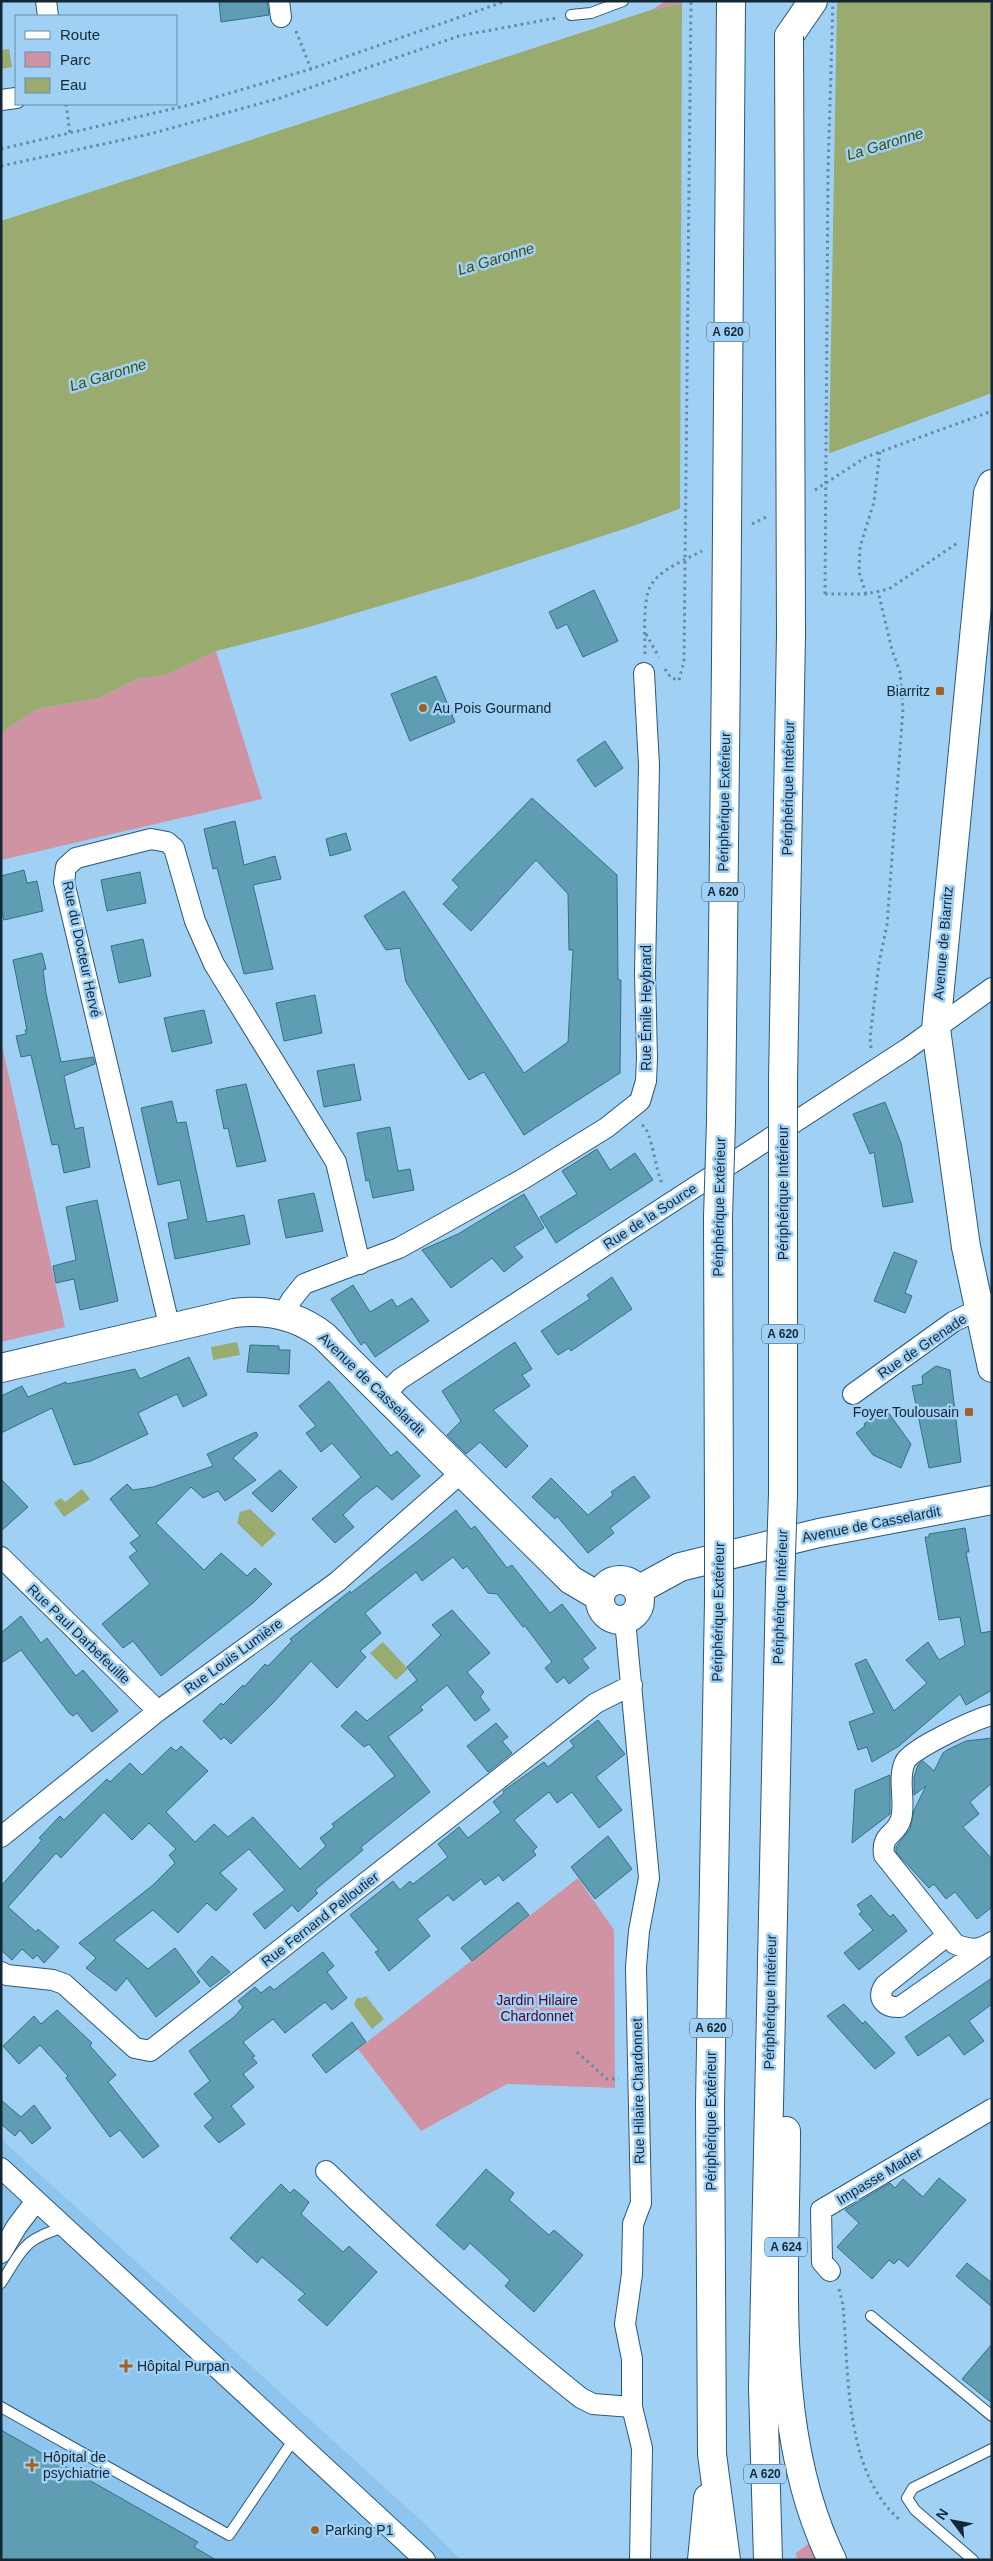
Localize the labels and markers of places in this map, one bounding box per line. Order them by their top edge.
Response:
place label: Biarritz [886,683,930,699]
marker: Biarritz [934,685,946,697]
place label: Au Pois Gourmand [433,700,551,716]
marker: Au Pois Gourmand [417,702,429,714]
place label: Foyer Toulousain [853,1404,959,1420]
marker: Foyer Toulousain [963,1406,975,1418]
place label: Hôpital Purpan [137,2358,230,2374]
marker: Hôpital Purpan [119,2359,133,2373]
place label: Hôpital de psychiatrie [43,2449,110,2481]
marker: Hôpital de psychiatrie [25,2458,39,2472]
place label: Parking P1 [325,2522,394,2538]
marker: Parking P1 [309,2524,321,2536]

